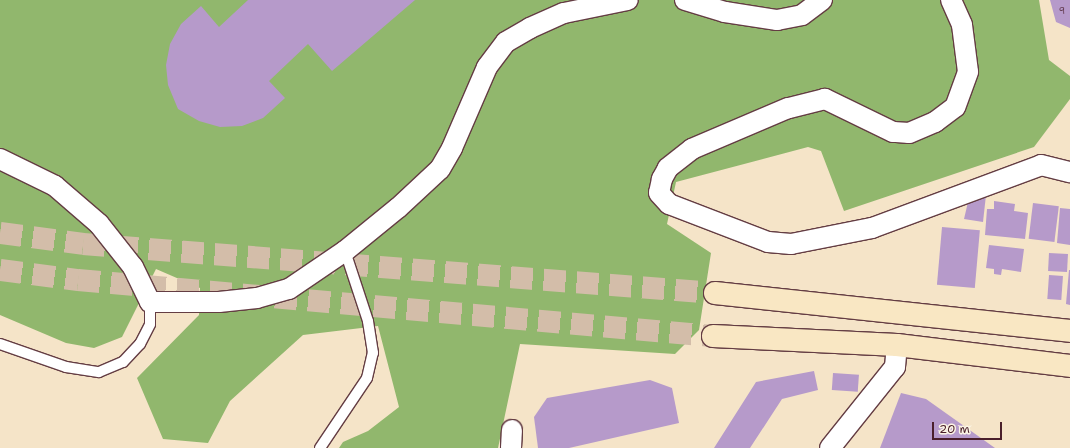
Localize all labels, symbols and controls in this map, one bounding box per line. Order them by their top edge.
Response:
house number: 9 [1059,6,1065,16]
scale bar [934,414,1004,440]
text: 20 m [939,421,970,437]

